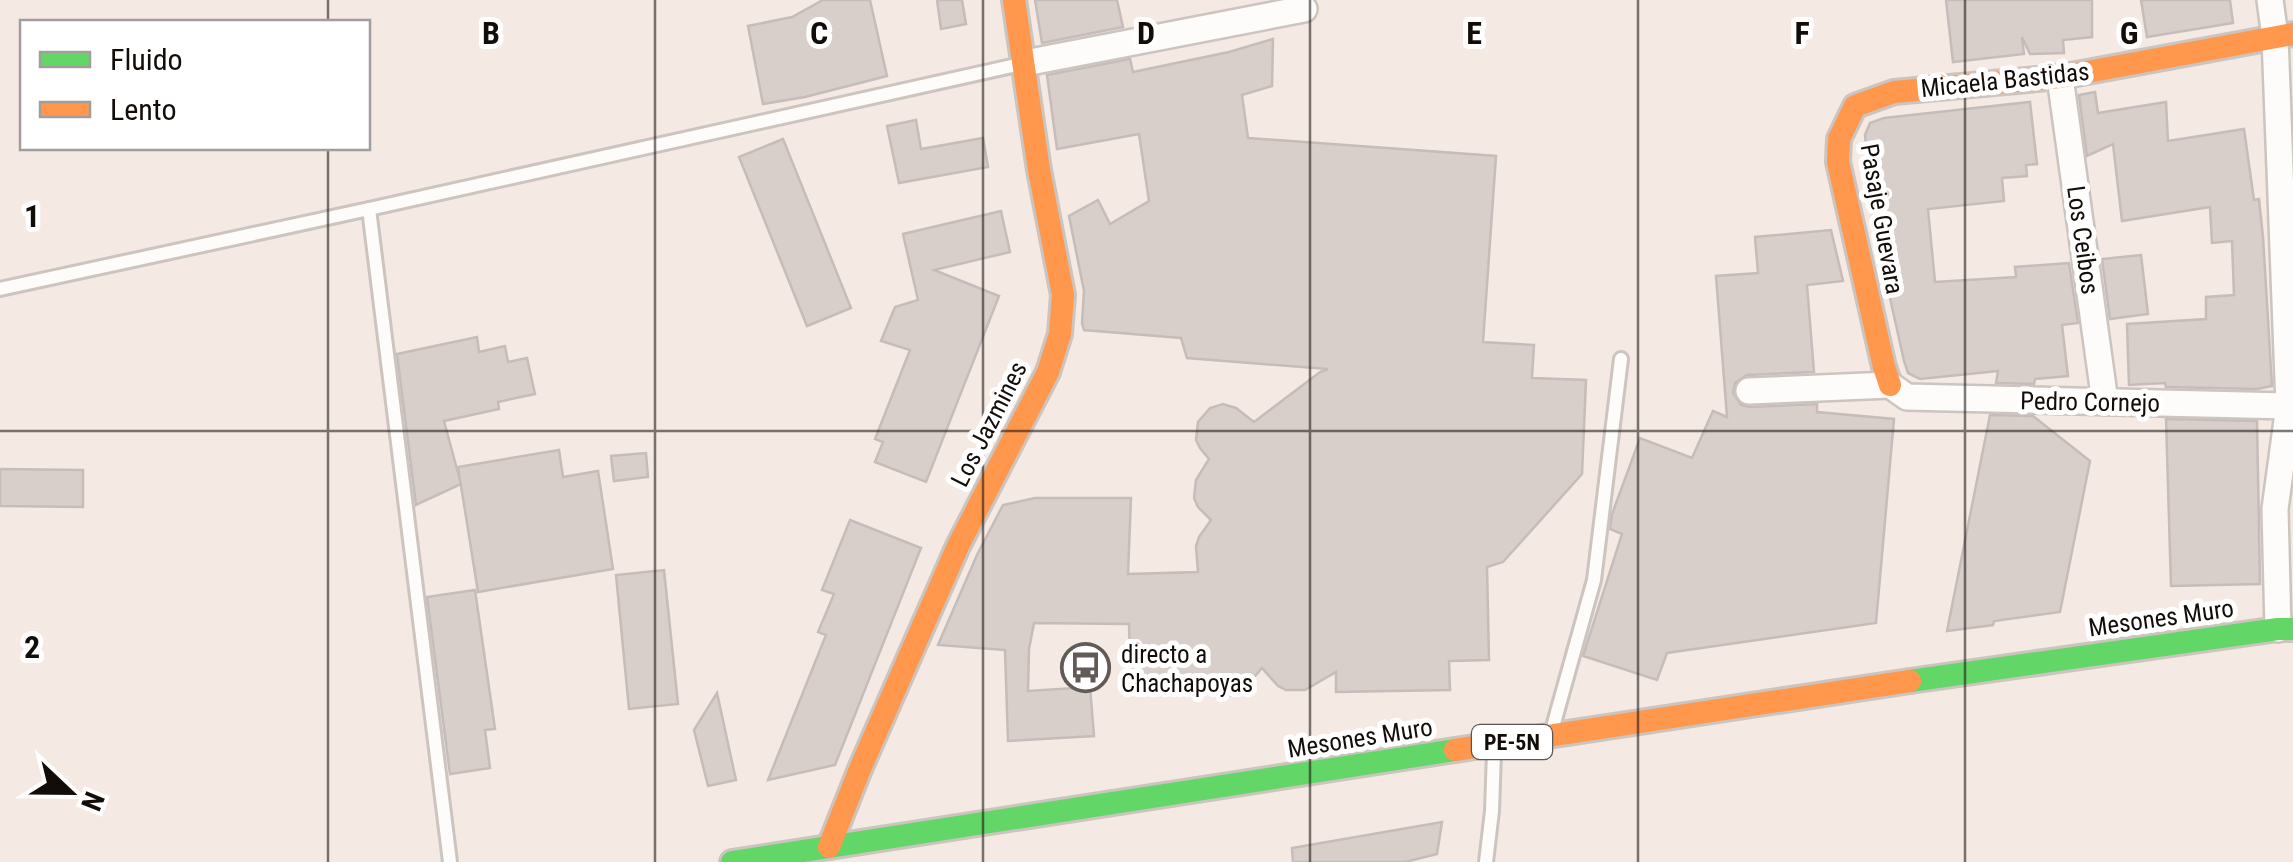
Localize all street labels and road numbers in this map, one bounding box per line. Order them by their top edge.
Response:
street label: Micaela Bastidas [1919,57,2091,103]
street label: Pasaje Guevara [1855,142,1909,296]
street label: Los Ceibos [2061,184,2105,296]
street label: Los Jazmines [945,357,1033,491]
street label: Pedro Cornejo [2020,386,2160,418]
street label: Mesones Muro [2086,593,2236,643]
street label: Mesones Muro [1285,712,1435,764]
road number: PE-5N [1472,725,1552,759]

